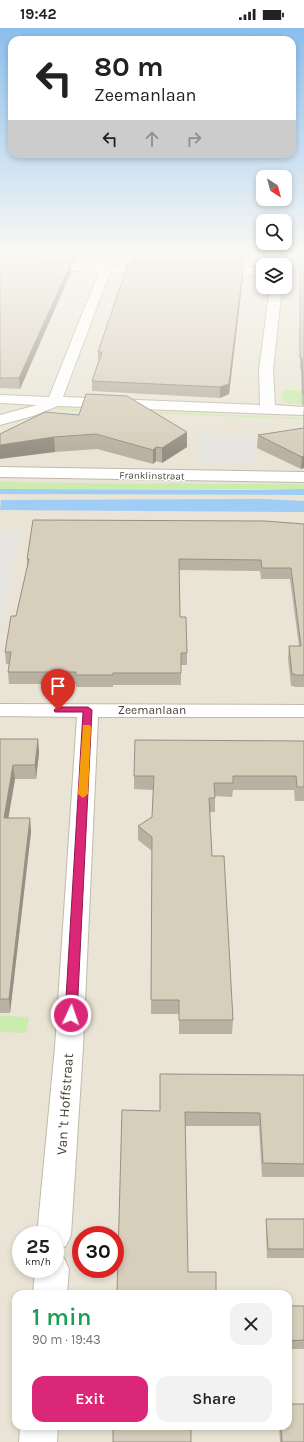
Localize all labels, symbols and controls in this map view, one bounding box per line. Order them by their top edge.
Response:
text: 19:42 [20,5,57,23]
text: 80 m [94,50,163,83]
icon: left [28,52,80,104]
text: Zeemanlaan [94,84,196,106]
icon: left [99,128,121,150]
icon: ahead [141,128,163,150]
icon: right [183,128,205,150]
north arrow [256,170,292,206]
map controls [256,170,292,294]
button: search [256,214,292,250]
button: layers [256,258,292,294]
street label: Franklinstraat [119,469,185,483]
pin [41,669,75,710]
icon: arrive [47,675,69,697]
street label: Zeemanlaan [118,703,186,717]
position arrow [50,994,92,1036]
street label: Van 't Hoffstraat [53,1053,77,1155]
speed limit sign: 30 [72,1226,124,1278]
text: 25 [26,1235,50,1258]
text: km/h [25,1256,51,1268]
text: 1 min [32,1303,92,1331]
button: close [230,1303,272,1345]
text: 90 m · 19:43 [32,1332,101,1347]
button: Exit [32,1376,148,1422]
button: Share [156,1376,272,1422]

